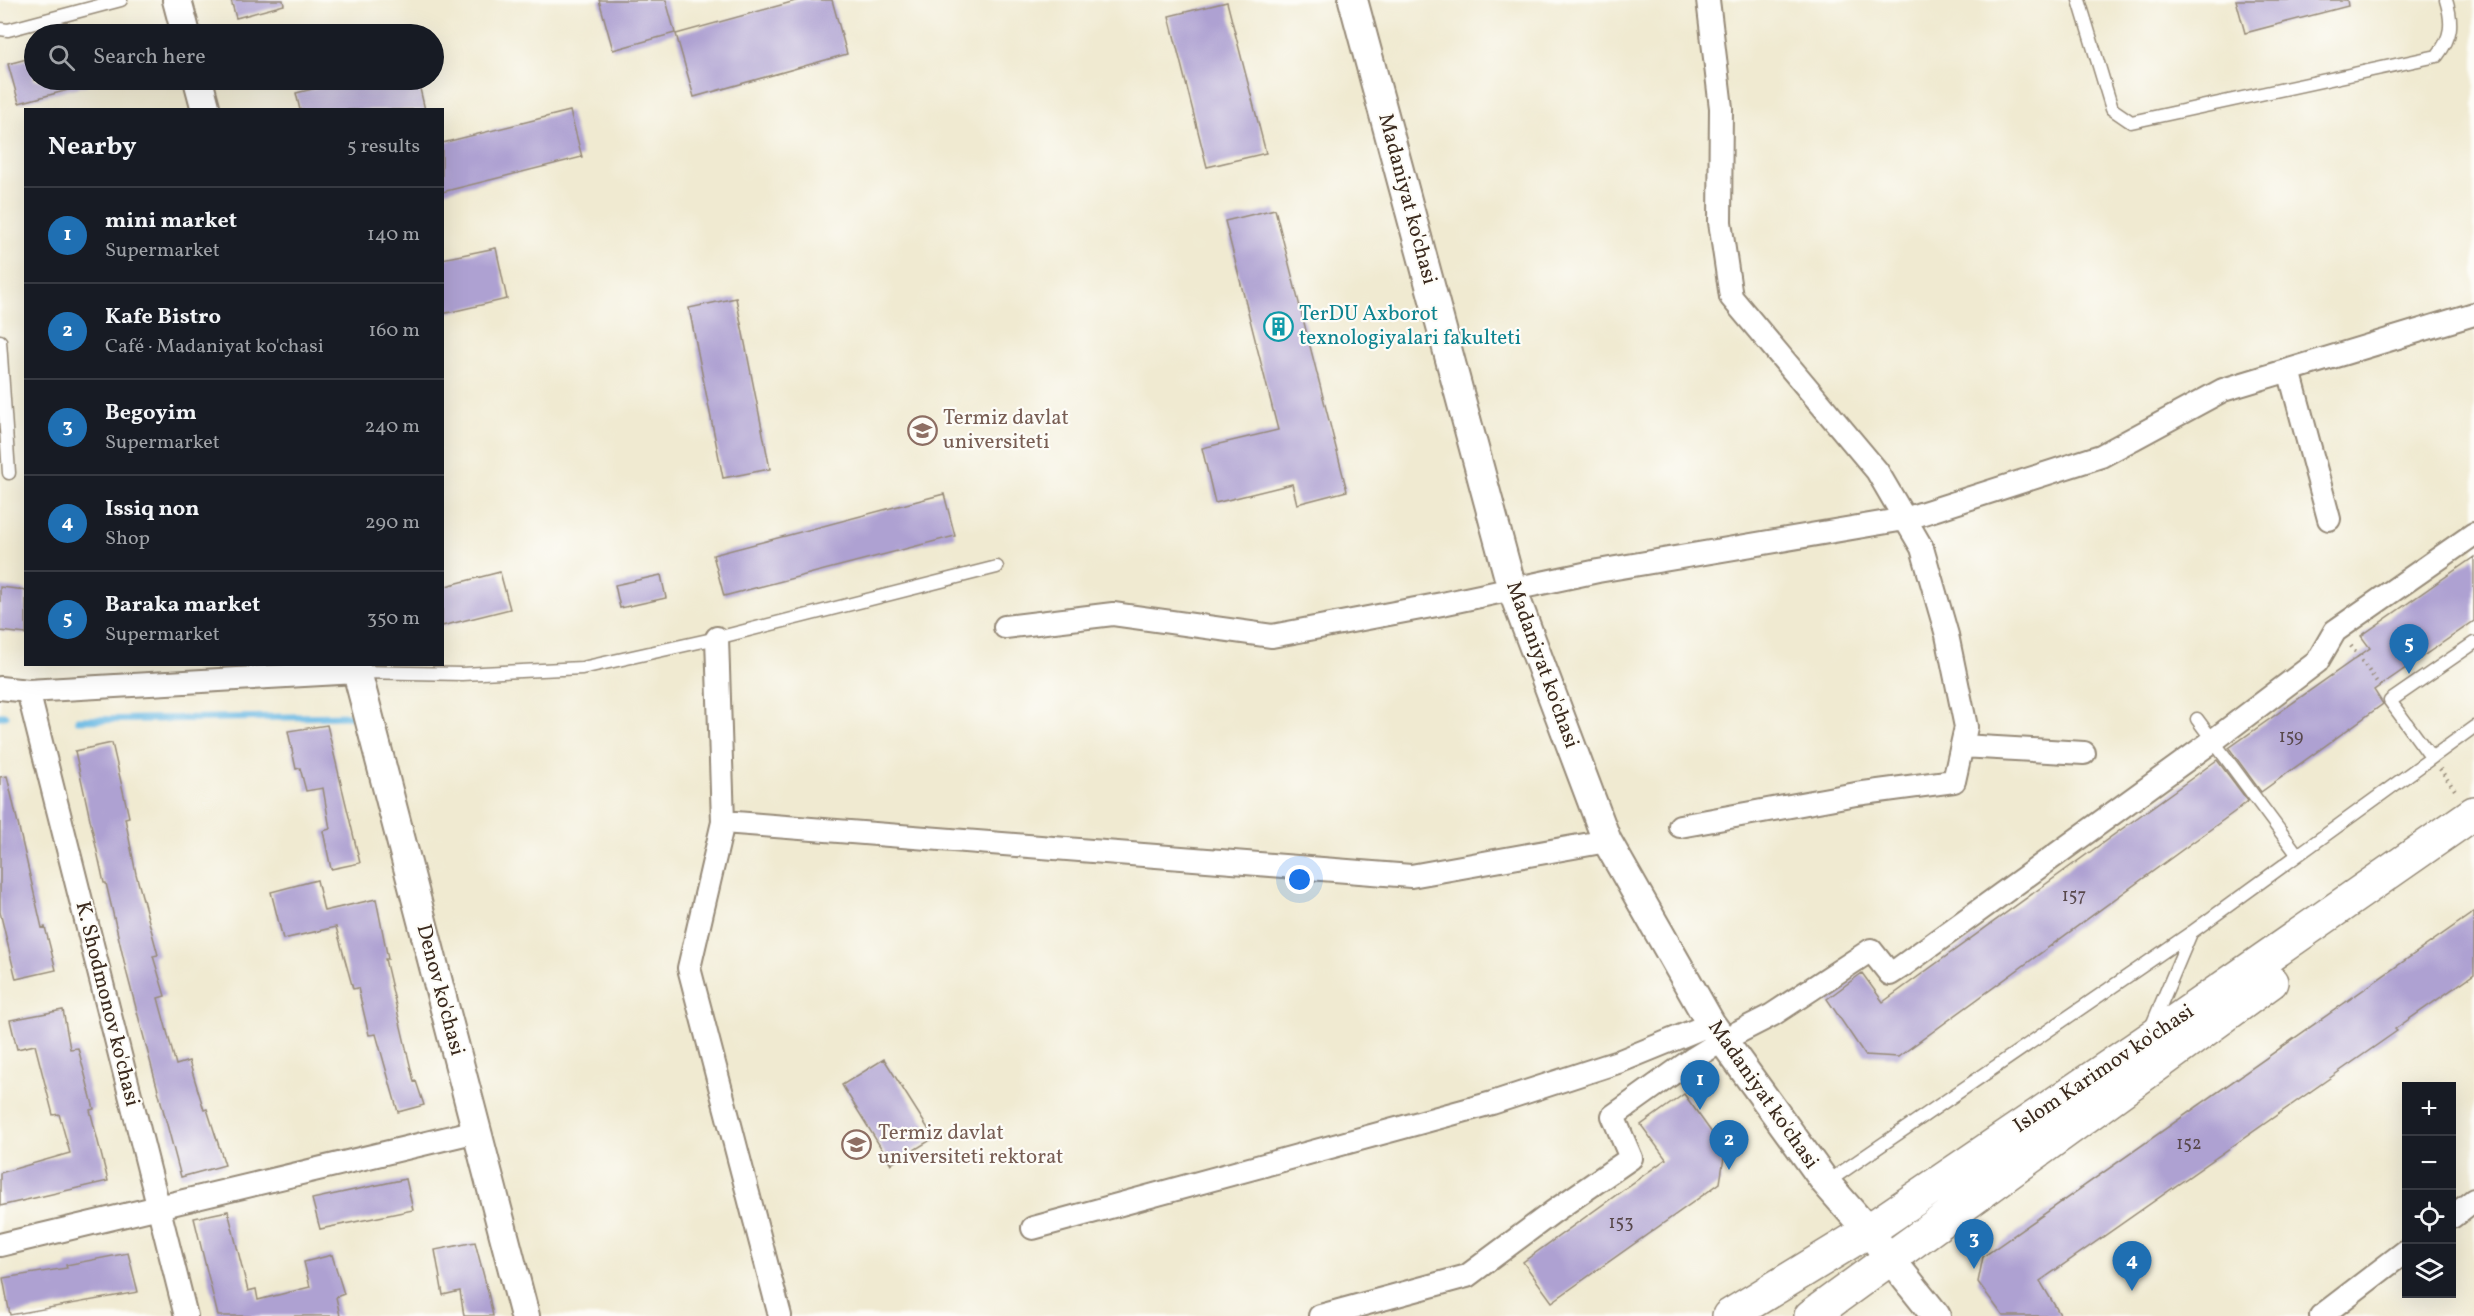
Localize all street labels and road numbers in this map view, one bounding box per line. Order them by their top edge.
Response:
street label: Madaniyat ko'chasi [1370,110,1444,288]
street label: Madaniyat ko'chasi [1498,577,1586,753]
street label: K. Shodmonov ko'chasi [68,899,146,1109]
street label: Denov ko'chasi [409,921,471,1059]
street label: Islom Karimov ko'chasi [2008,998,2200,1140]
street label: Madaniyat ko'chasi [1701,1015,1825,1175]

